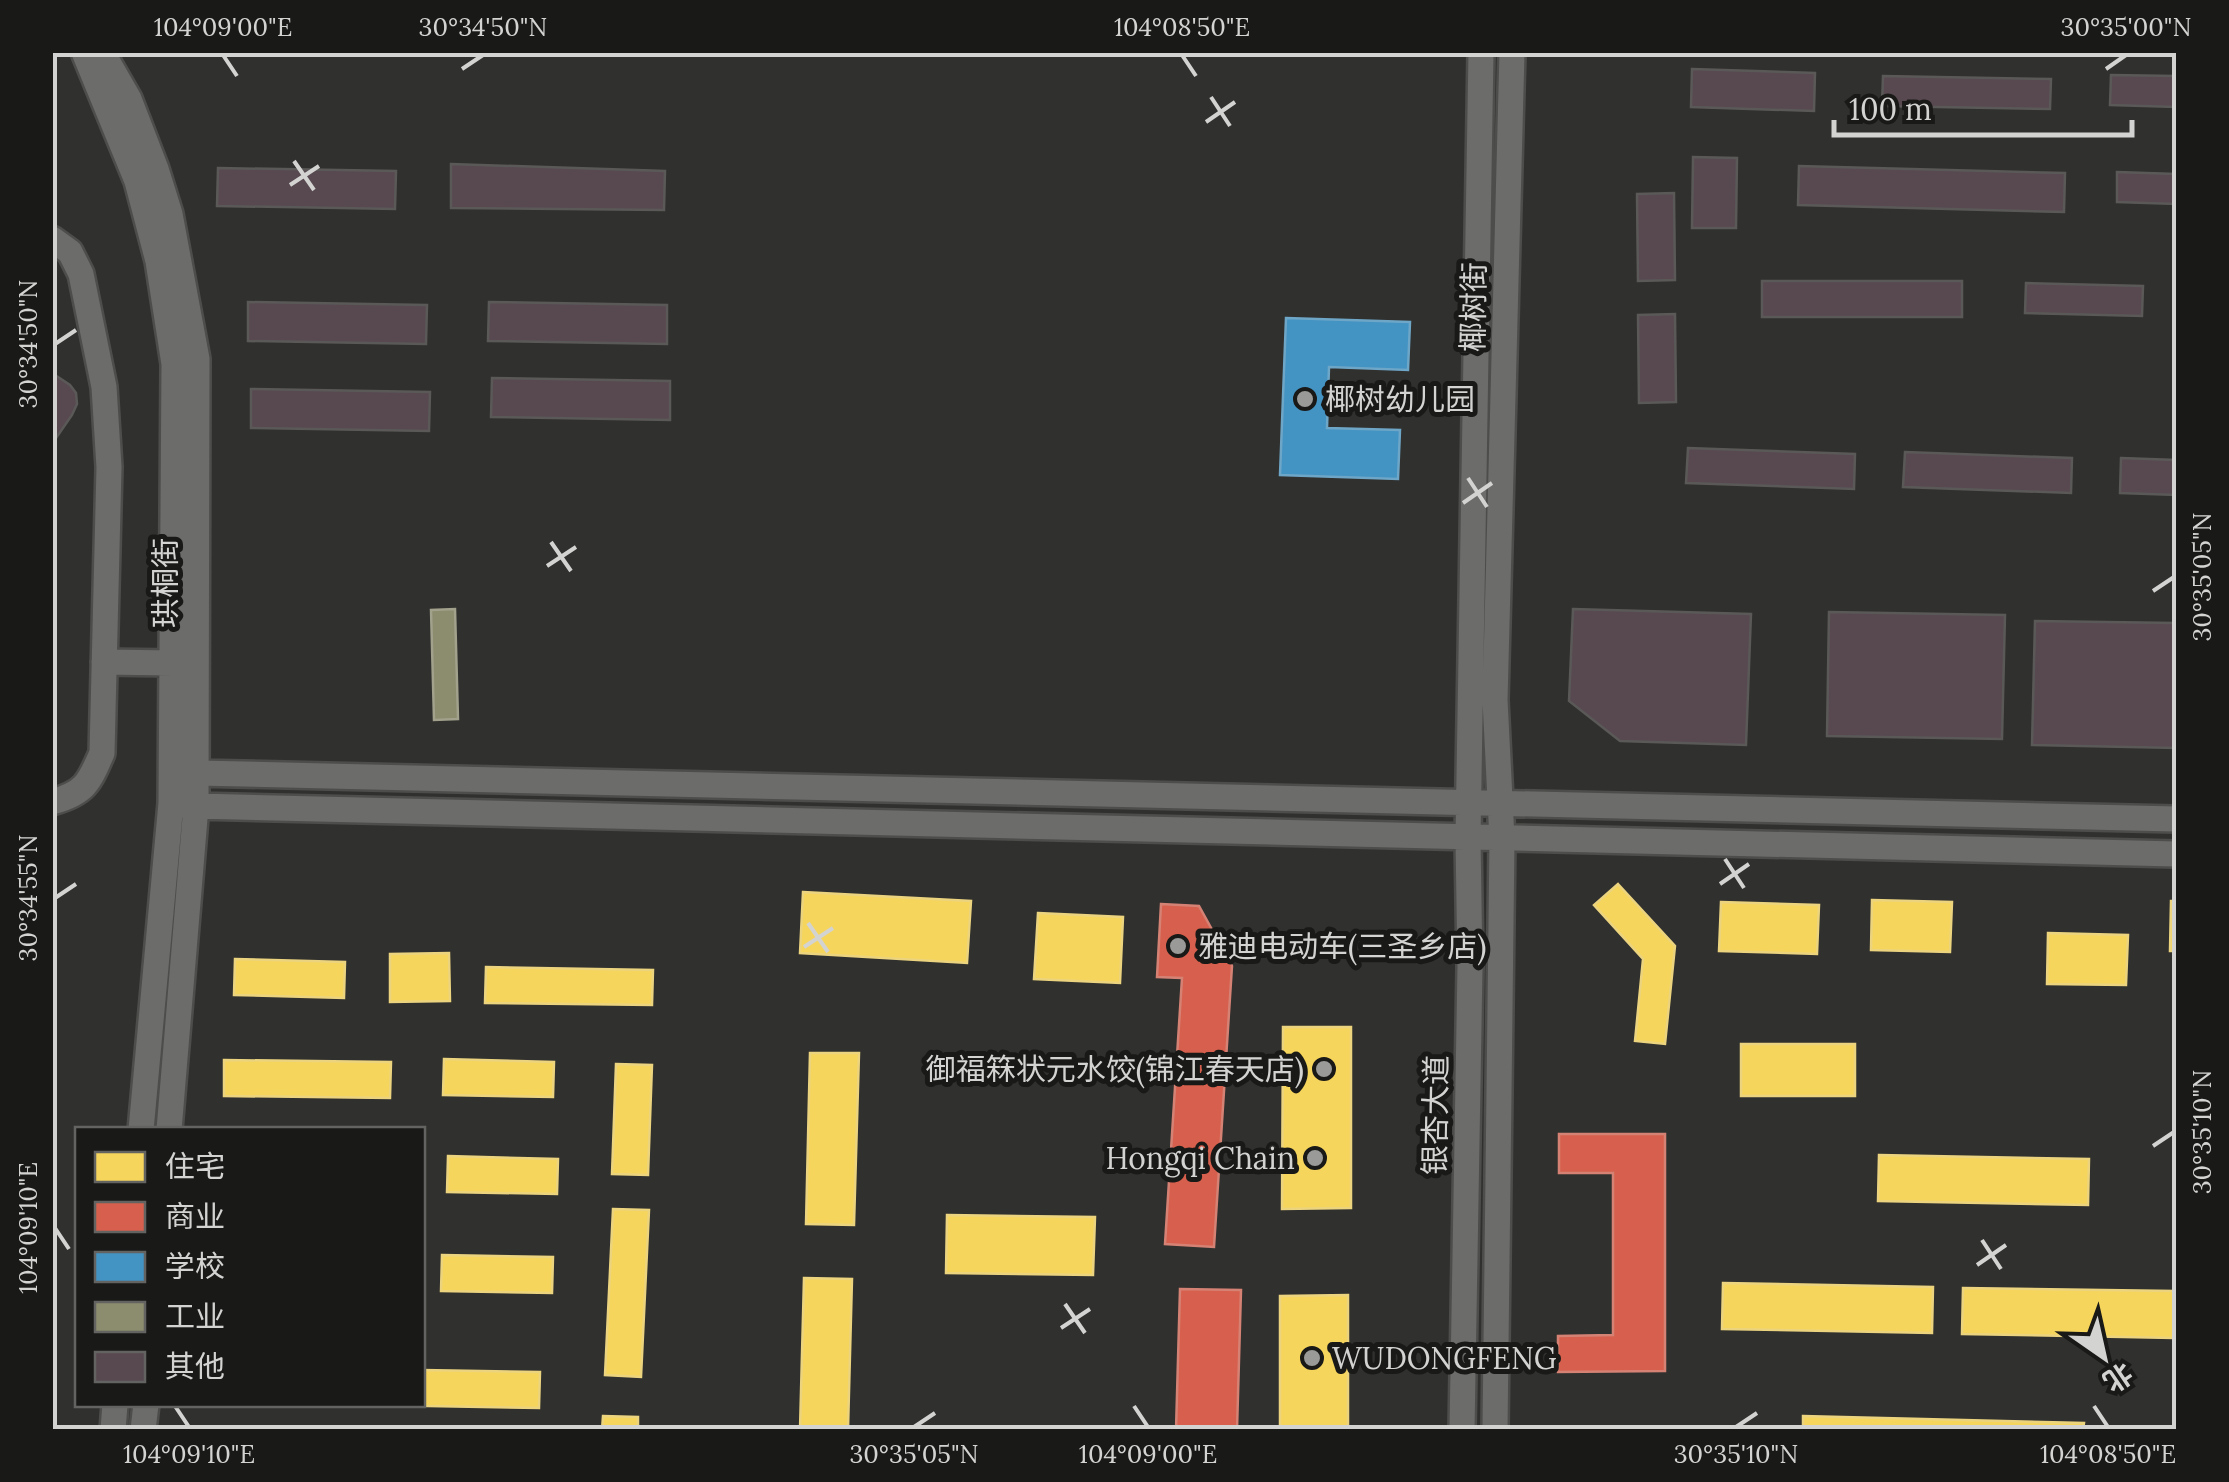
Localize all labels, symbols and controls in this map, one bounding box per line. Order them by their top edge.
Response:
text: 104°09'00"E [154,11,292,43]
text: 30°34'50"N [419,11,547,43]
text: 104°08'50"E [1114,11,1250,43]
text: 30°35'00"N [2060,11,2192,43]
scale bar [1834,75,2132,137]
text: 100 m [1849,90,1932,128]
street label: 椰树街 [1453,262,1493,352]
text: 30°34'50"N [12,280,44,408]
place label: 椰树幼儿园 [1325,380,1475,418]
marker: 椰树幼儿园 [1294,388,1316,410]
text: 30°35'05"N [2186,512,2218,642]
street label: 珙桐街 [146,538,184,628]
text: 30°34'55"N [12,835,44,961]
place label: 雅迪电动车(三圣乡店) [1198,927,1486,966]
marker: 雅迪电动车(三圣乡店) [1167,935,1189,957]
place label: 御福箖状元水饺(锦江春天店) [926,1050,1304,1089]
street label: 银杏大道 [1415,1055,1455,1175]
marker: 御福箖状元水饺(锦江春天店) [1313,1058,1335,1080]
text: 30°35'10"N [2186,1070,2218,1194]
legend [75,1127,425,1407]
place label: Hongqi Chain [1105,1139,1295,1178]
text: 住宅 [165,1147,225,1185]
marker: Hongqi Chain [1304,1147,1326,1169]
text: 104°09'10"E [12,1162,44,1294]
text: 商业 [165,1197,225,1235]
text: 学校 [165,1247,225,1285]
text: 工业 [165,1297,225,1335]
north arrow [2054,1307,2154,1407]
place label: WUDONGFENG [1332,1339,1557,1377]
text: 其他 [165,1347,225,1385]
marker: WUDONGFENG [1301,1347,1323,1369]
text: 北 [2096,1355,2140,1400]
text: 104°09'10"E [123,1438,255,1470]
text: 30°35'05"N [849,1438,979,1470]
text: 104°09'00"E [1079,1438,1217,1470]
text: 30°35'10"N [1674,1438,1798,1470]
text: 104°08'50"E [2040,1438,2176,1470]

